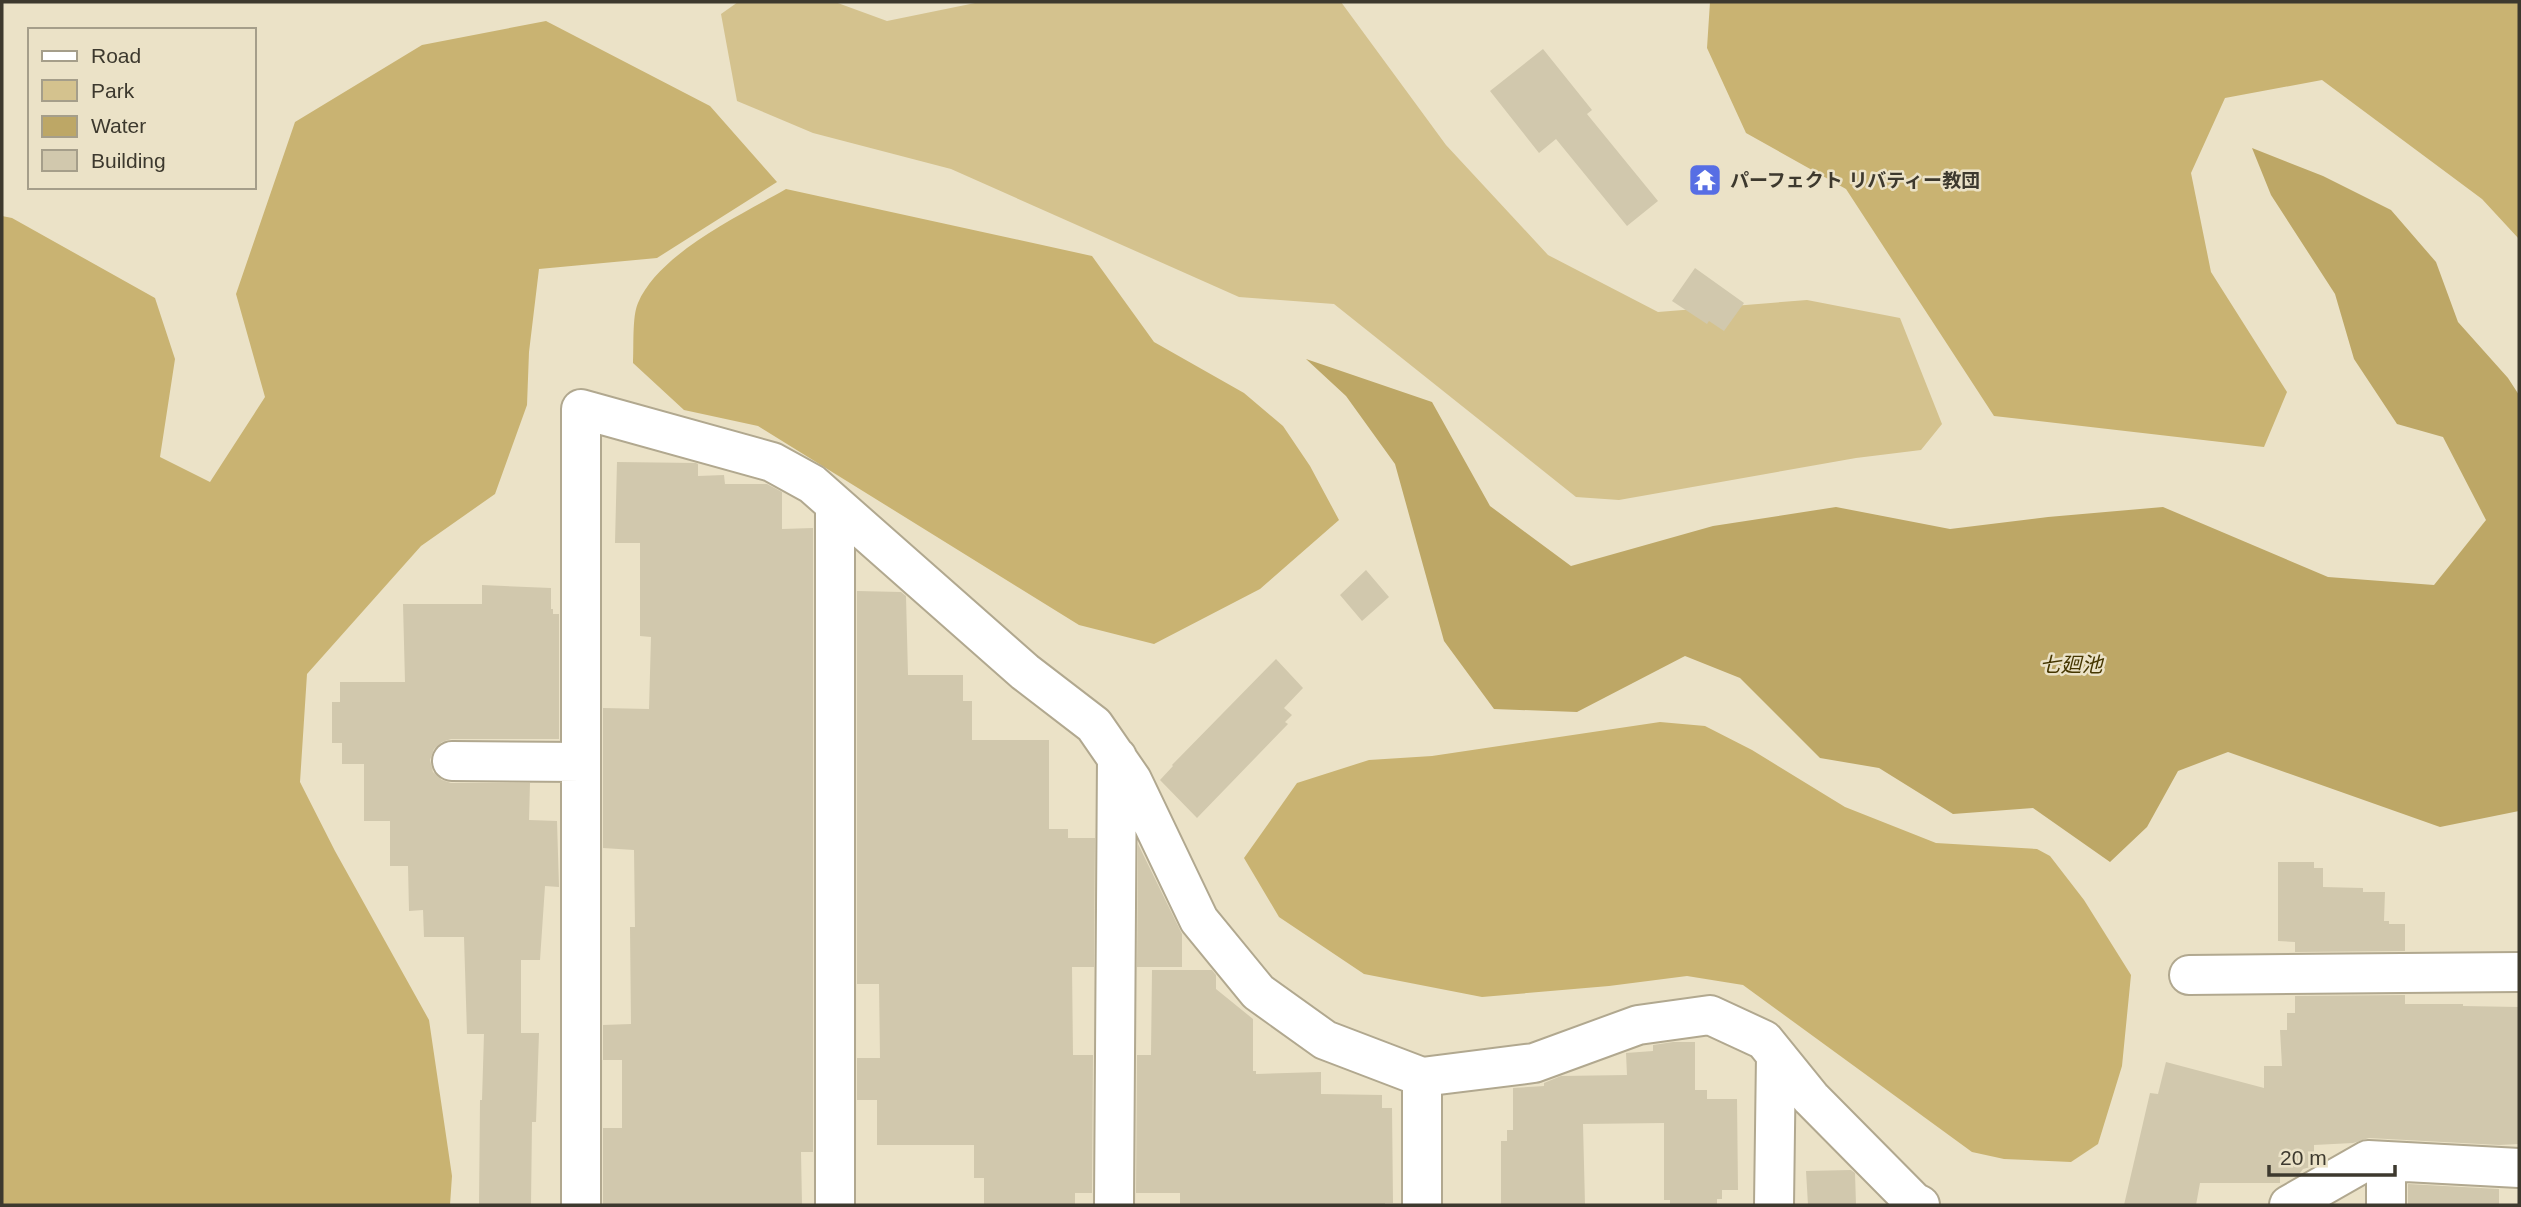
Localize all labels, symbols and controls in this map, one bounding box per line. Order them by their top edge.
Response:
legend [28,28,256,189]
text: Road [91,44,141,67]
text: Park [91,79,135,102]
text: Water [91,114,146,137]
text: Building [91,149,166,172]
temple icon: パーフェクト リバティー教団 [1686,161,1724,199]
place label: パーフェクト リバティー教団 [1730,170,1980,191]
water label: 七廻池 [2040,653,2104,676]
scale bar [2269,1134,2395,1178]
text: 20 m [2280,1146,2327,1169]

